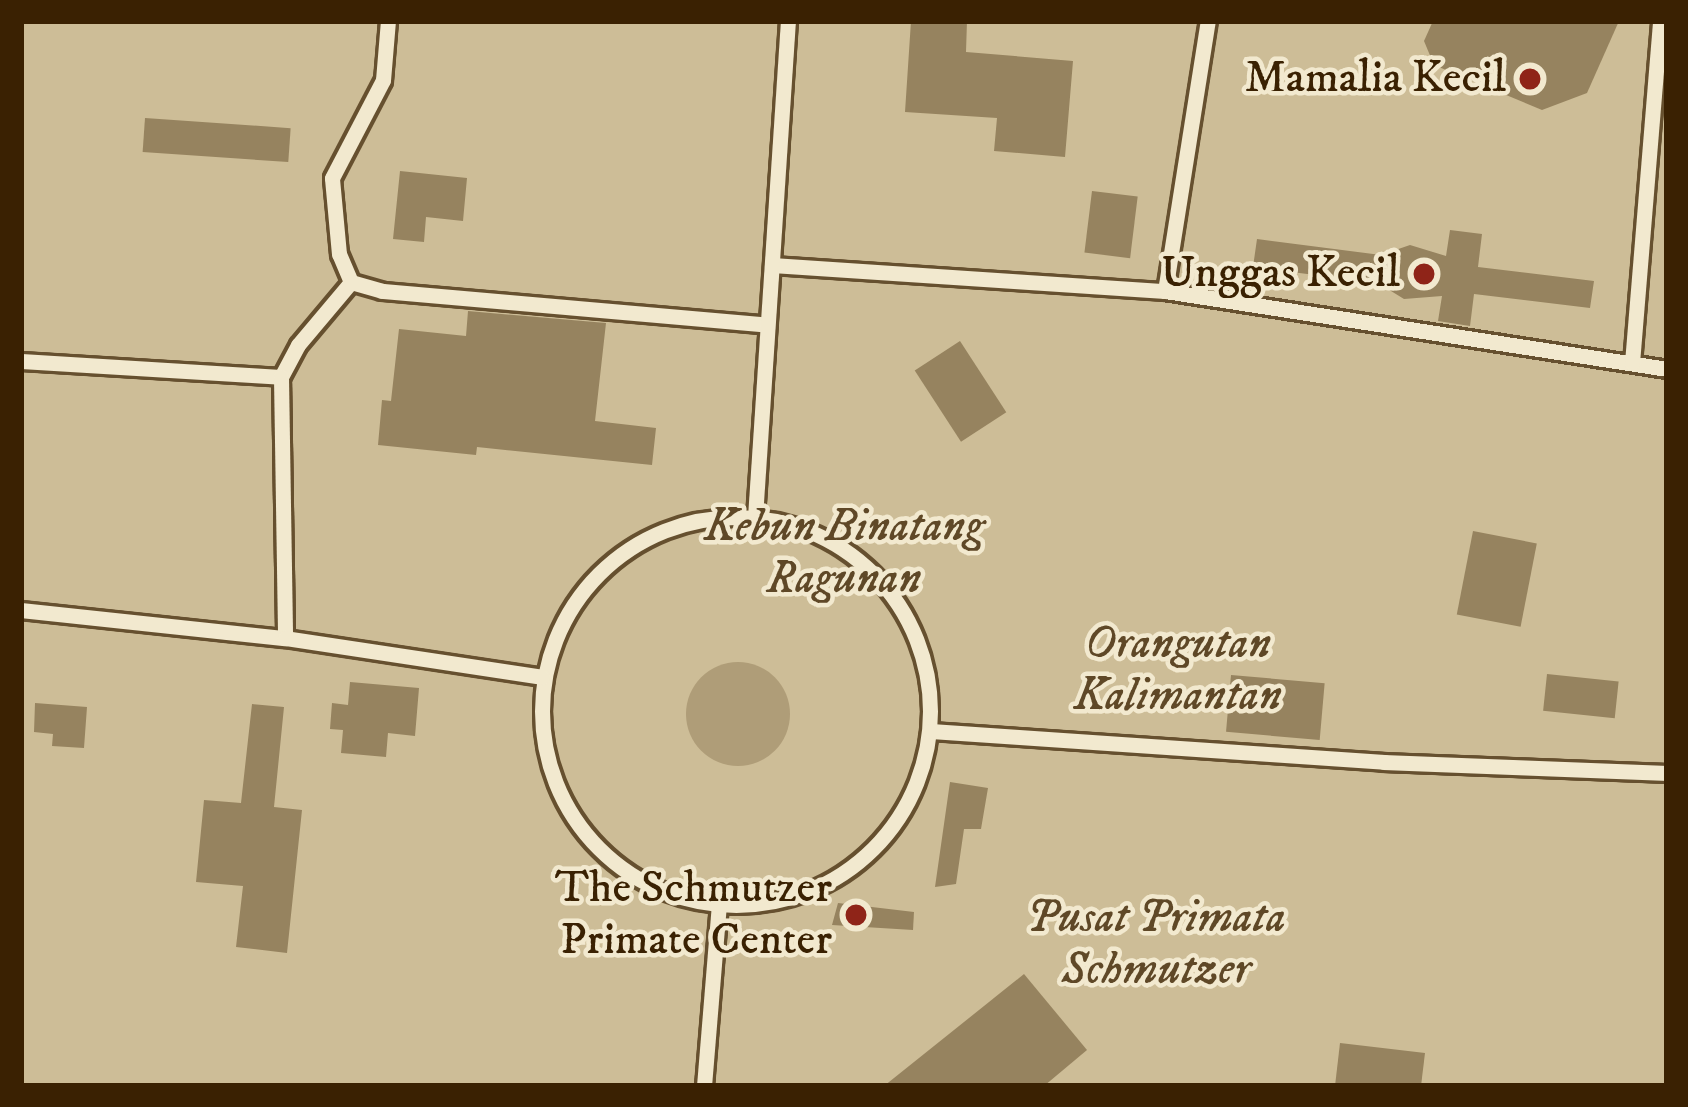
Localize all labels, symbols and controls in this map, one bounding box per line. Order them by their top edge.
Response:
place label: Mamalia Kecil [1245,52,1506,106]
marker: Mamalia Kecil [1517,66,1543,92]
place label: Unggas Kecil [1161,247,1400,301]
marker: Unggas Kecil [1411,261,1437,287]
park label: Kebun Binatang Ragunan [704,501,984,607]
park label: Orangutan Kalimantan [1074,618,1282,724]
place label: The Schmutzer Primate Center [555,862,832,968]
park label: Pusat Primata Schmutzer [1026,892,1286,998]
marker: The Schmutzer Primate Center [843,902,869,928]

